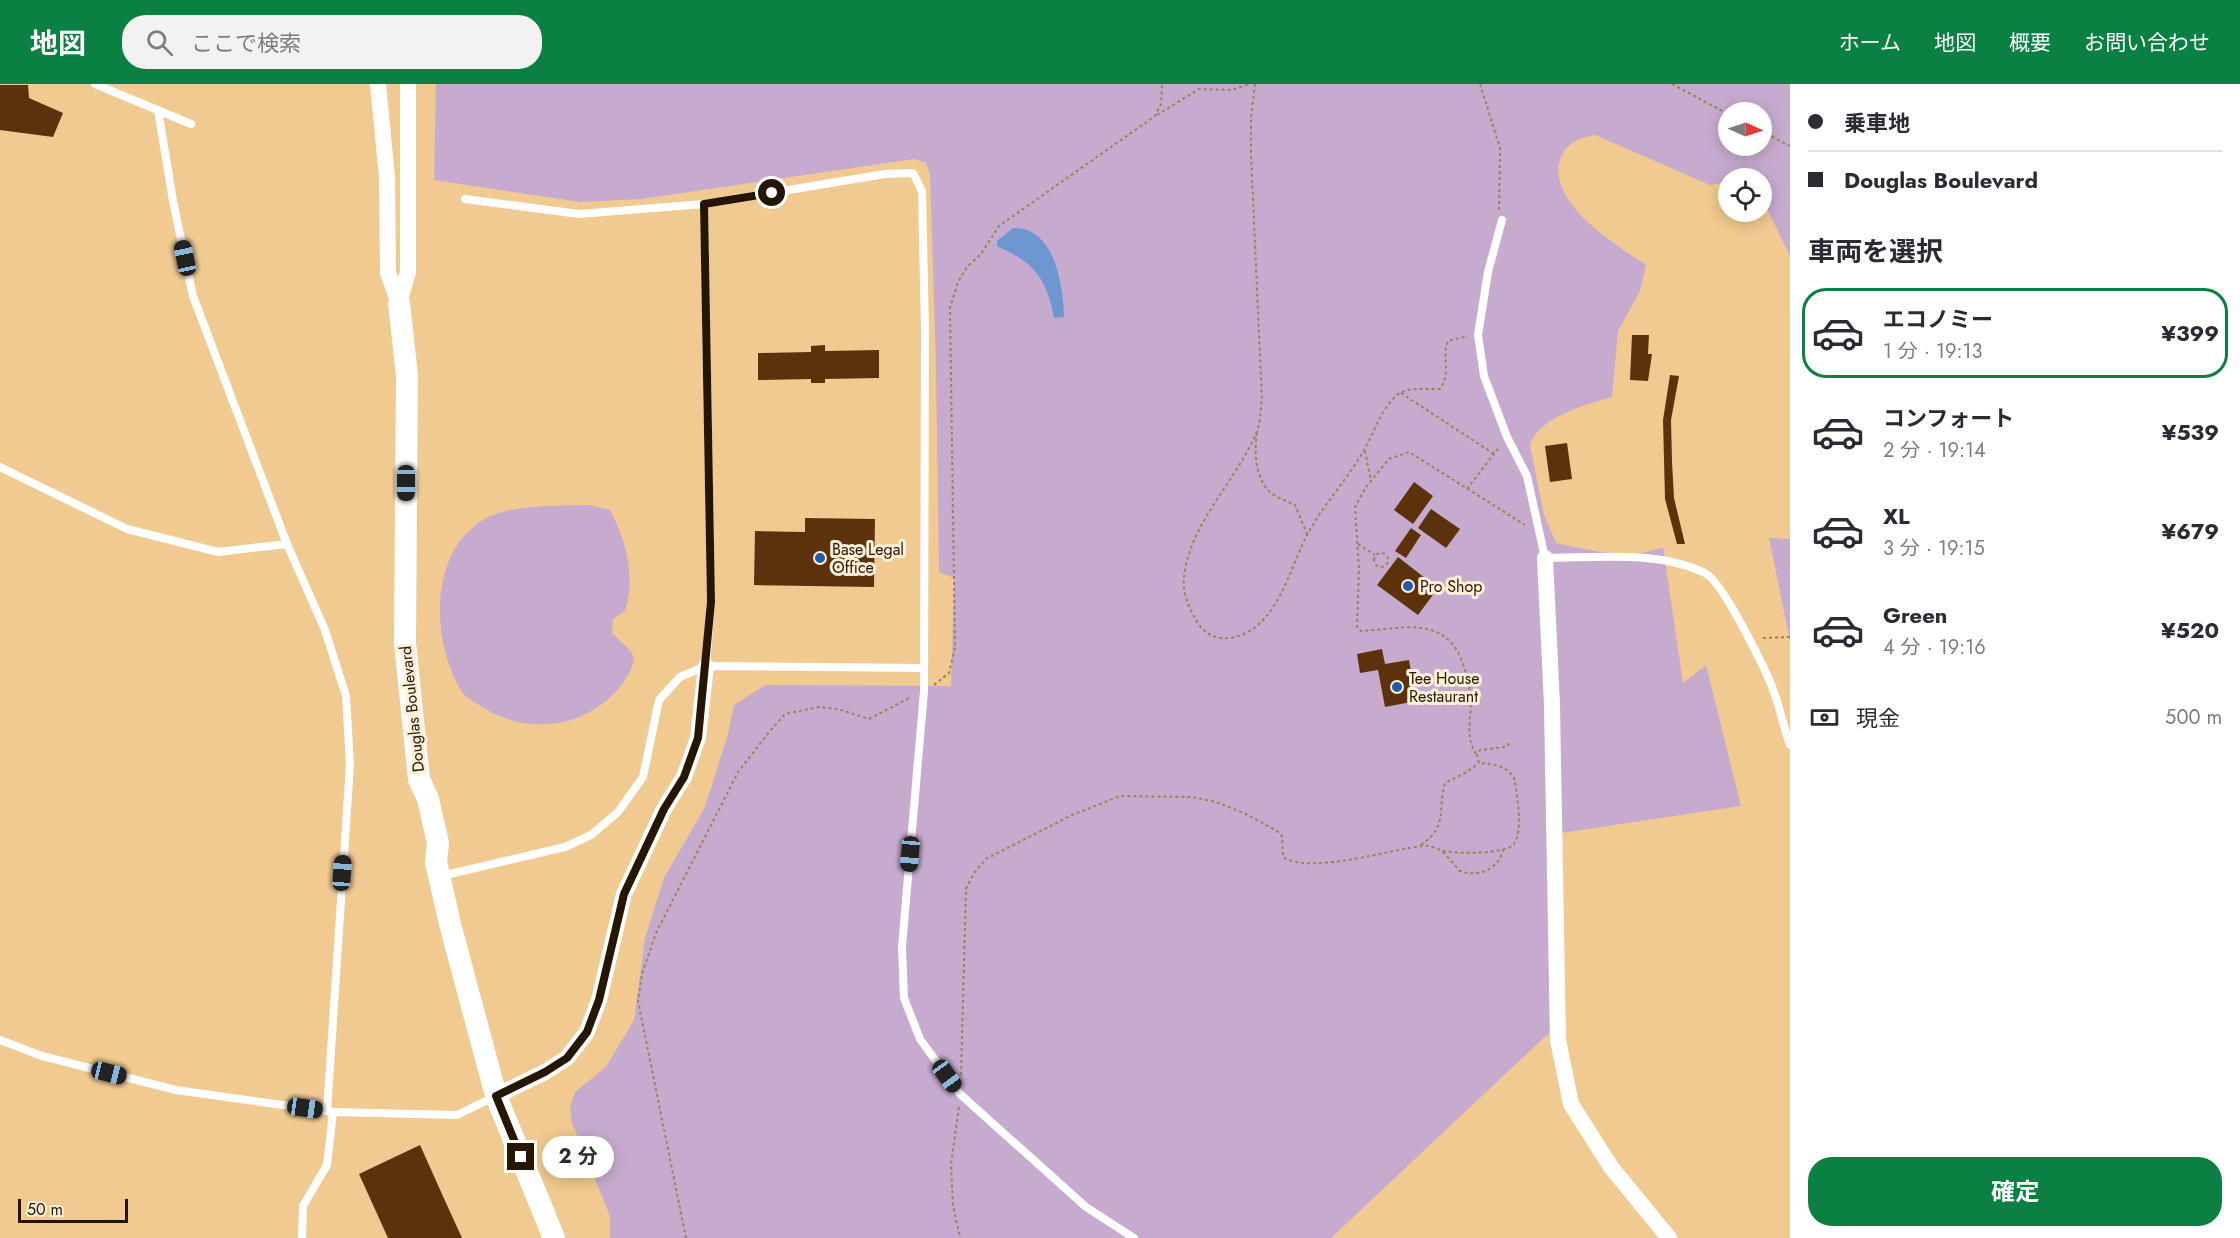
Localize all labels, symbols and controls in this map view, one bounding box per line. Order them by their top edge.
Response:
search box [122,15,542,69]
text: 地図 [30,23,86,64]
icon: search [143,26,176,59]
text: ここで検索 [191,27,301,59]
text: ホーム [1839,28,1901,58]
text: 地図 [1934,28,1976,58]
text: 概要 [2009,28,2051,58]
text: お問い合わせ [2084,28,2210,58]
north arrow [1718,102,1772,156]
map controls [1718,102,1772,222]
text: 乗車地 [1844,107,1910,139]
text: Douglas Boulevard [1844,164,2038,196]
button: locate [1718,168,1772,222]
route start [758,179,785,206]
text: 車両を選択 [1808,232,1943,271]
car [172,239,198,277]
text: エコノミー [1883,303,1993,335]
icon: car [1811,306,1865,360]
text: ¥399 [2161,317,2219,349]
text: 1 分 · 19:13 [1883,337,1982,366]
text: コンフォート [1883,402,2014,434]
icon: car [1811,405,1865,459]
text: ¥539 [2162,416,2219,448]
text: 2 分 · 19:14 [1883,436,1986,465]
car [397,465,415,501]
text: XL [1883,500,1910,532]
icon: car [1811,504,1865,558]
text: ¥679 [2162,515,2219,547]
text: 3 分 · 19:15 [1883,534,1985,563]
place label: Base Legal Office [832,538,904,579]
marker: Base Legal Office [813,551,827,565]
place label: Pro Shop [1420,575,1482,598]
marker: Pro Shop [1401,579,1415,593]
text: Green [1883,599,1947,631]
icon: car [1811,603,1865,657]
text: ¥520 [2161,614,2219,646]
text: 4 分 · 19:16 [1883,633,1986,662]
street label: Douglas Boulevard [394,645,430,773]
place label: Tee House Restaurant [1409,667,1479,708]
marker: Tee House Restaurant [1390,680,1404,694]
icon: cash [1808,701,1841,734]
text: 現金 [1856,702,1900,734]
text: 500 m [2165,703,2222,732]
car [899,835,921,873]
car [332,854,352,892]
car [929,1056,965,1096]
car [89,1060,129,1086]
car [286,1097,324,1119]
callout: 2 分 [542,1136,614,1178]
text: 2 分 [558,1142,598,1171]
route end [507,1143,534,1170]
button: 確定 [1808,1157,2222,1226]
scale bar [18,1196,128,1224]
text: 50 m [27,1198,63,1221]

